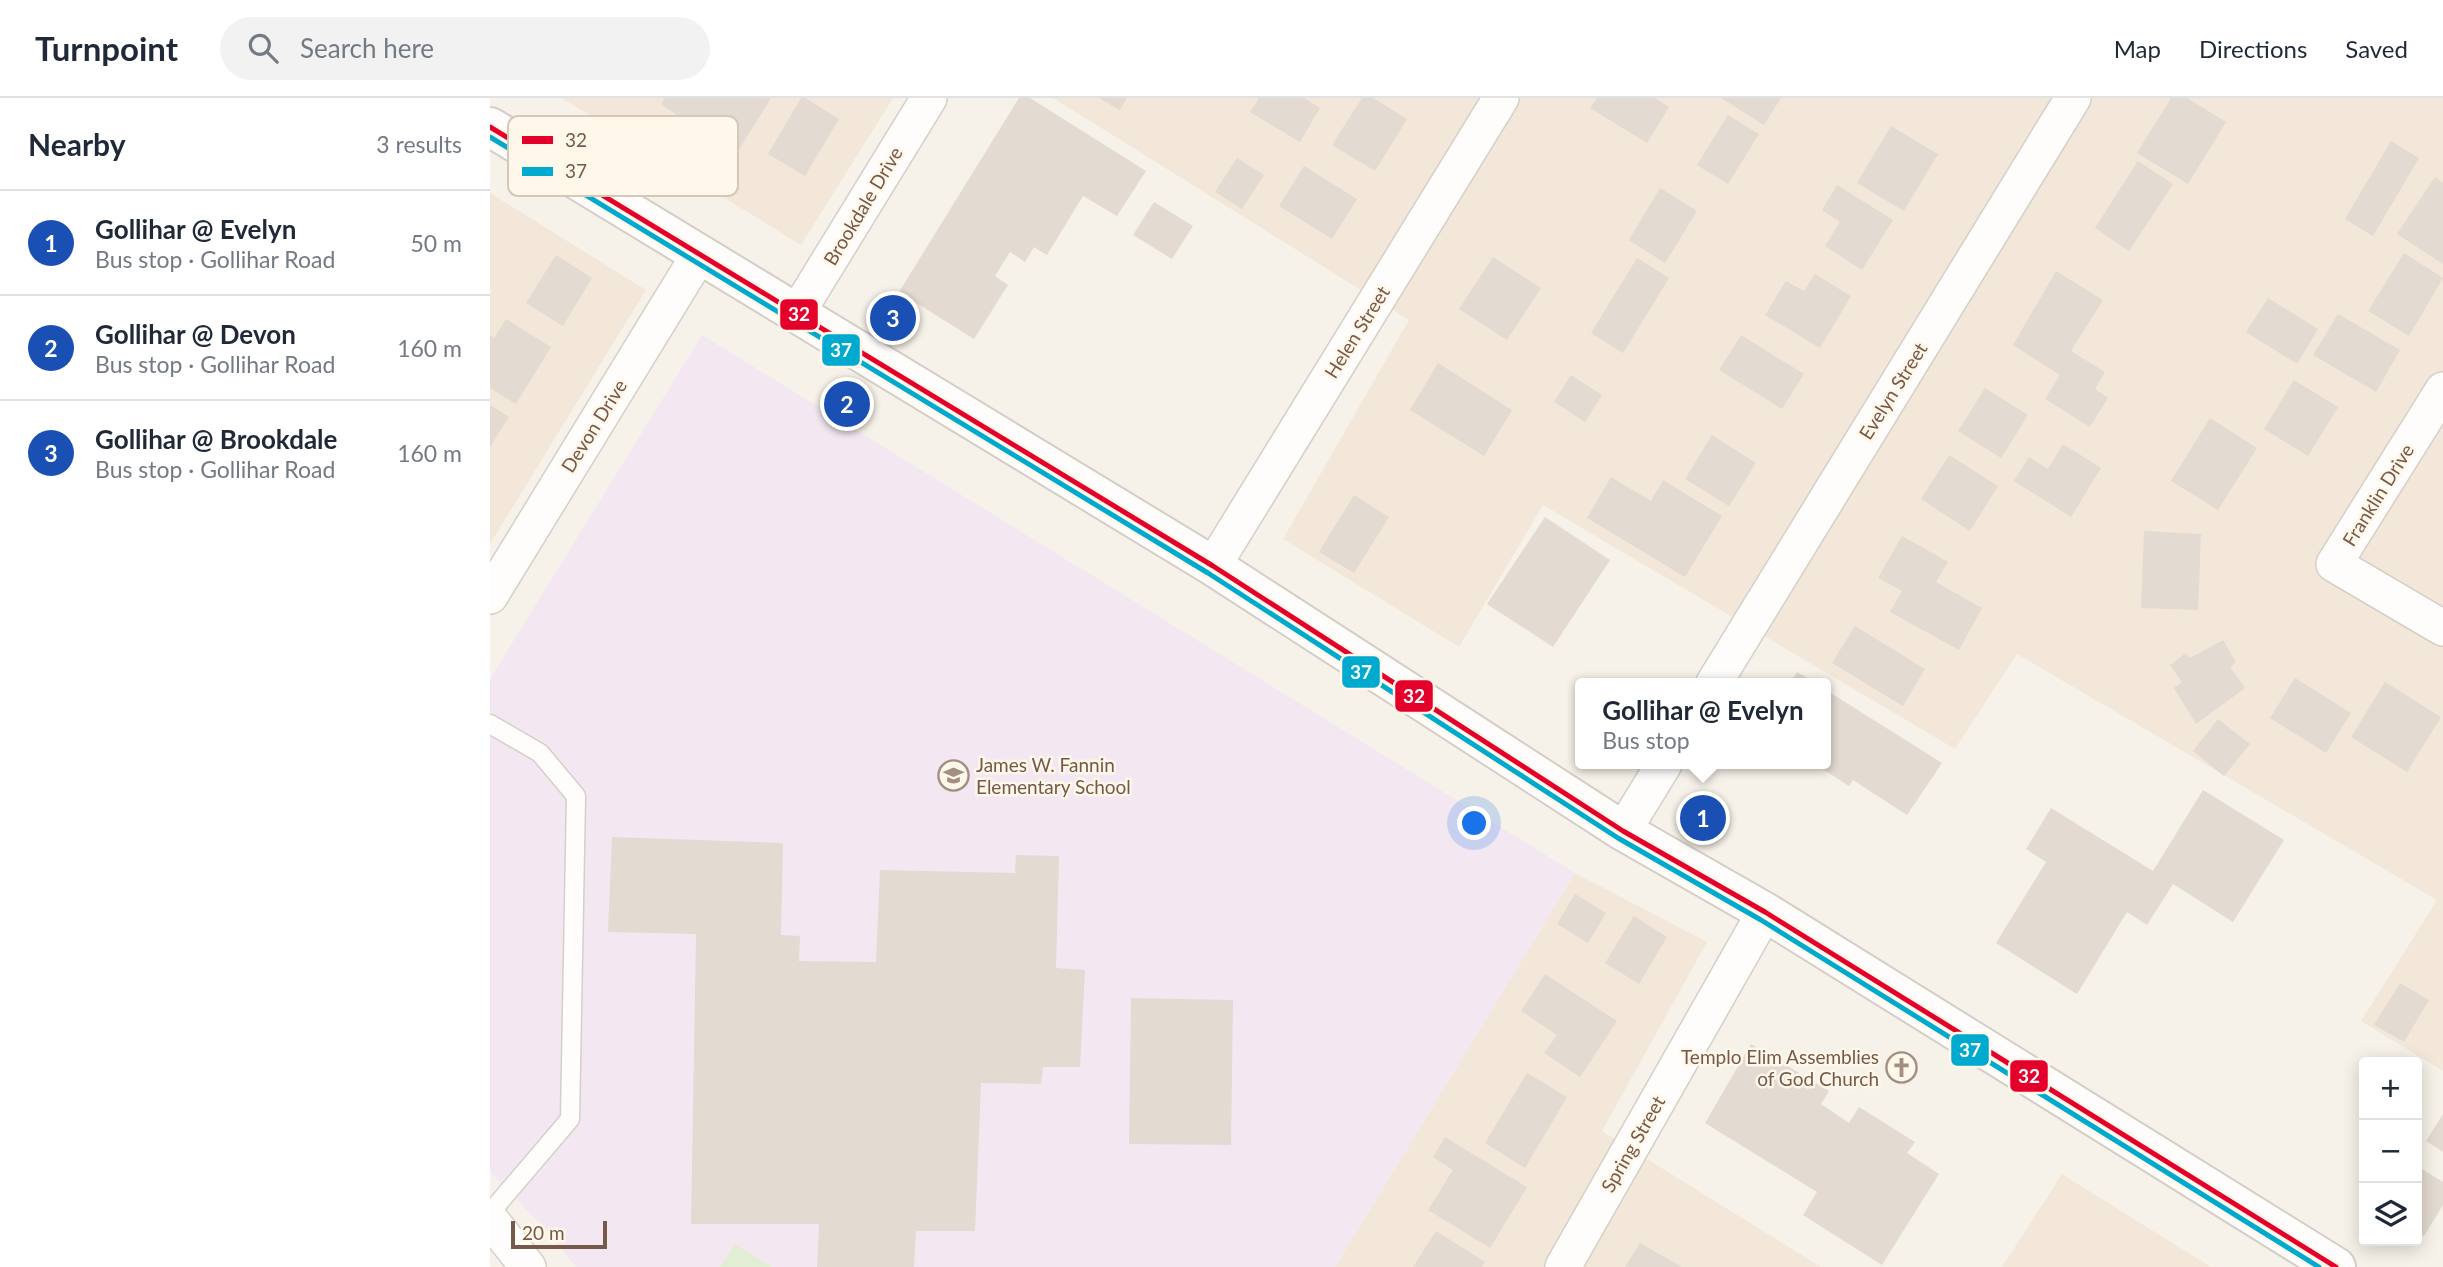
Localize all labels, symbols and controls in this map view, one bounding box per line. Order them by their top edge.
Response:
search box [220,17,710,80]
text: Turnpoint [35,28,178,68]
icon: search [244,29,282,67]
text: Search here [300,32,434,64]
text: Map [2114,34,2161,63]
text: Directions [2199,34,2307,63]
text: Saved [2345,34,2408,63]
legend [508,116,738,196]
text: Nearby [28,126,126,162]
text: 32 [565,128,587,151]
text: 3 results [376,130,462,158]
street label: Brookdale Drive [818,142,907,269]
text: 37 [565,159,587,182]
text: Gollihar @ Evelyn [95,213,296,245]
text: 1 [44,229,58,257]
text: 50 m [411,229,462,257]
text: Bus stop · Gollihar Road [95,245,335,273]
street label: Helen Street [1319,281,1394,382]
pin: 3 [870,292,916,344]
line badge: 32 [779,298,819,331]
text: 32 [788,302,810,325]
text: Gollihar @ Devon [95,318,296,350]
line badge: 37 [821,333,861,367]
text: 2 [44,334,58,362]
text: 160 m [397,334,462,362]
text: 37 [830,338,852,361]
street label: Evelyn Street [1854,338,1932,443]
text: Bus stop · Gollihar Road [95,350,335,378]
street label: Devon Drive [556,375,631,476]
pin: 2 [824,378,870,430]
text: Gollihar @ Brookdale [95,423,337,455]
text: 3 [44,439,58,467]
text: 160 m [397,439,462,467]
street label: Franklin Drive [2337,439,2418,550]
text: Bus stop · Gollihar Road [95,455,335,483]
line badge: 37 [1341,655,1381,689]
text: 37 [1350,660,1372,683]
popup [1575,678,1831,769]
line badge: 32 [1394,679,1434,713]
text: 32 [1403,684,1425,707]
text: Gollihar @ Evelyn [1602,694,1804,726]
text: Bus stop [1602,726,1690,754]
place label: James W. Fannin Elementary School [976,753,1131,798]
school or university icon: James W. Fannin Elementary School [936,759,970,793]
pin: 1 [1680,792,1726,844]
your location [1457,806,1491,840]
line badge: 37 [1950,1033,1990,1067]
text: 37 [1959,1038,1981,1061]
place label: Templo Elim Assemblies of God Church [1681,1045,1879,1090]
church icon: Templo Elim Assemblies of God Church [1885,1051,1919,1085]
map controls [2359,1057,2422,1246]
button: + [2359,1057,2422,1120]
line badge: 32 [2009,1059,2049,1093]
text: 32 [2018,1064,2040,1087]
street label: Spring Street [1596,1091,1670,1196]
button: − [2359,1120,2422,1183]
button: layers [2359,1183,2422,1246]
scale bar [511,1218,607,1250]
text: 20 m [522,1221,565,1244]

